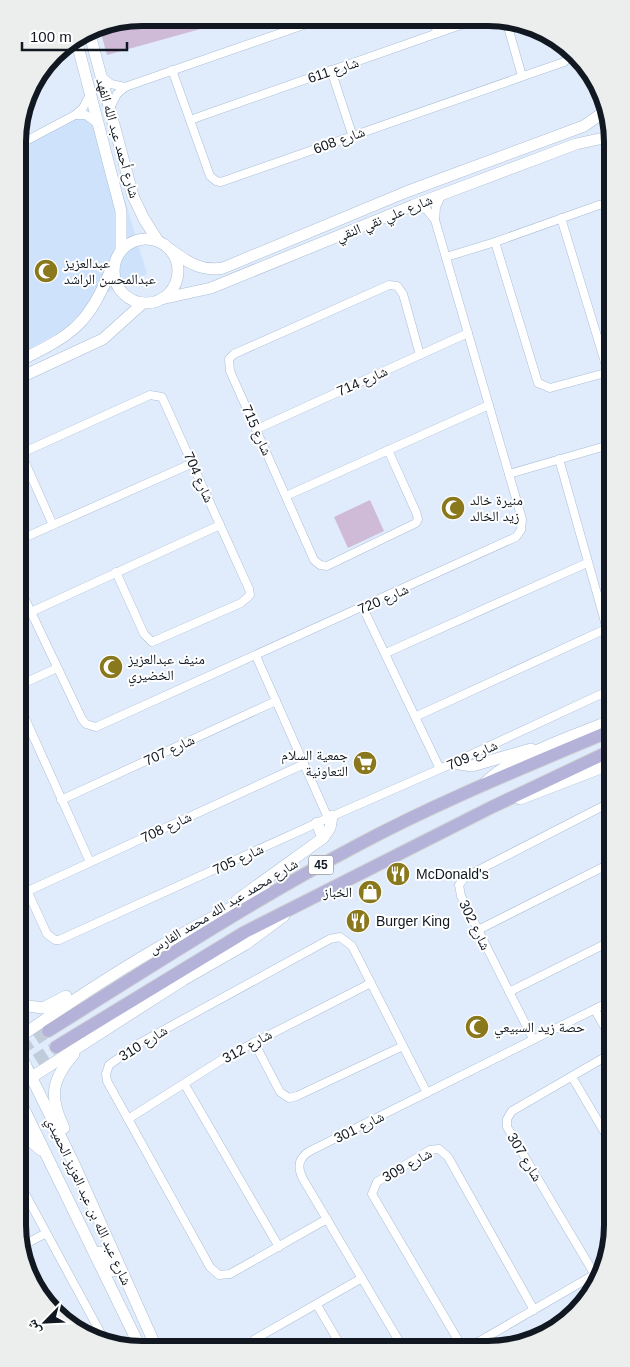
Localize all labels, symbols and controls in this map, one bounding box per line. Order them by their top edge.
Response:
scale bar [22,20,128,52]
text: 100 m [30,28,72,45]
street label: شارع 611 [305,54,361,88]
street label: شارع أحمد عبد الله الفهد [91,76,143,201]
street label: شارع 608 [311,123,368,159]
street label: شارع علي نقي النقي [333,191,436,248]
place label: عبدالعزيز عبدالمحسن الراشد [63,255,156,288]
mosque icon: عبدالعزيز عبدالمحسن الراشد [33,258,59,284]
street label: شارع 714 [334,363,391,401]
street label: شارع 715 [237,402,275,459]
street label: شارع 704 [179,449,217,506]
place label: منيرة خالد زيد الخالد [470,492,523,525]
mosque icon: منيرة خالد زيد الخالد [440,495,466,521]
street label: شارع 720 [355,581,412,619]
place label: منيف عبدالعزيز الخضيري [127,651,205,687]
mosque icon: منيف عبدالعزيز الخضيري [98,654,124,680]
street label: شارع 707 [141,731,198,770]
street label: شارع 709 [444,737,501,775]
place label: جمعية السلام التعاونية [281,747,348,780]
supermarket icon: جمعية السلام التعاونية [352,750,378,776]
street label: شارع 708 [138,808,195,847]
street label: شارع 705 [210,840,267,879]
street label: شارع محمد عبد الله محمد الفارس [146,855,301,959]
road number: 45 [308,856,334,874]
restaurant icon: McDonald's [385,861,411,887]
place label: McDonald's [416,866,489,882]
shop icon: الخباز [357,879,383,905]
place label: الخباز [322,884,352,901]
street label: شارع 302 [454,897,494,954]
restaurant icon: Burger King [345,908,371,934]
place label: Burger King [376,913,450,929]
mosque icon: حصة زيد السبيعي [464,1014,490,1040]
place label: حصة زيد السبيعي [494,1019,585,1039]
street label: شارع 310 [116,1022,171,1066]
street label: شارع 312 [220,1026,275,1068]
street label: شارع 301 [331,1108,388,1148]
street label: شارع عبد الله بن عبد العزيز الحميدي [40,1114,135,1289]
street label: شارع 307 [503,1130,546,1185]
street label: شارع 309 [380,1145,435,1187]
north arrow [20,1297,70,1347]
text: ش [23,1317,44,1337]

